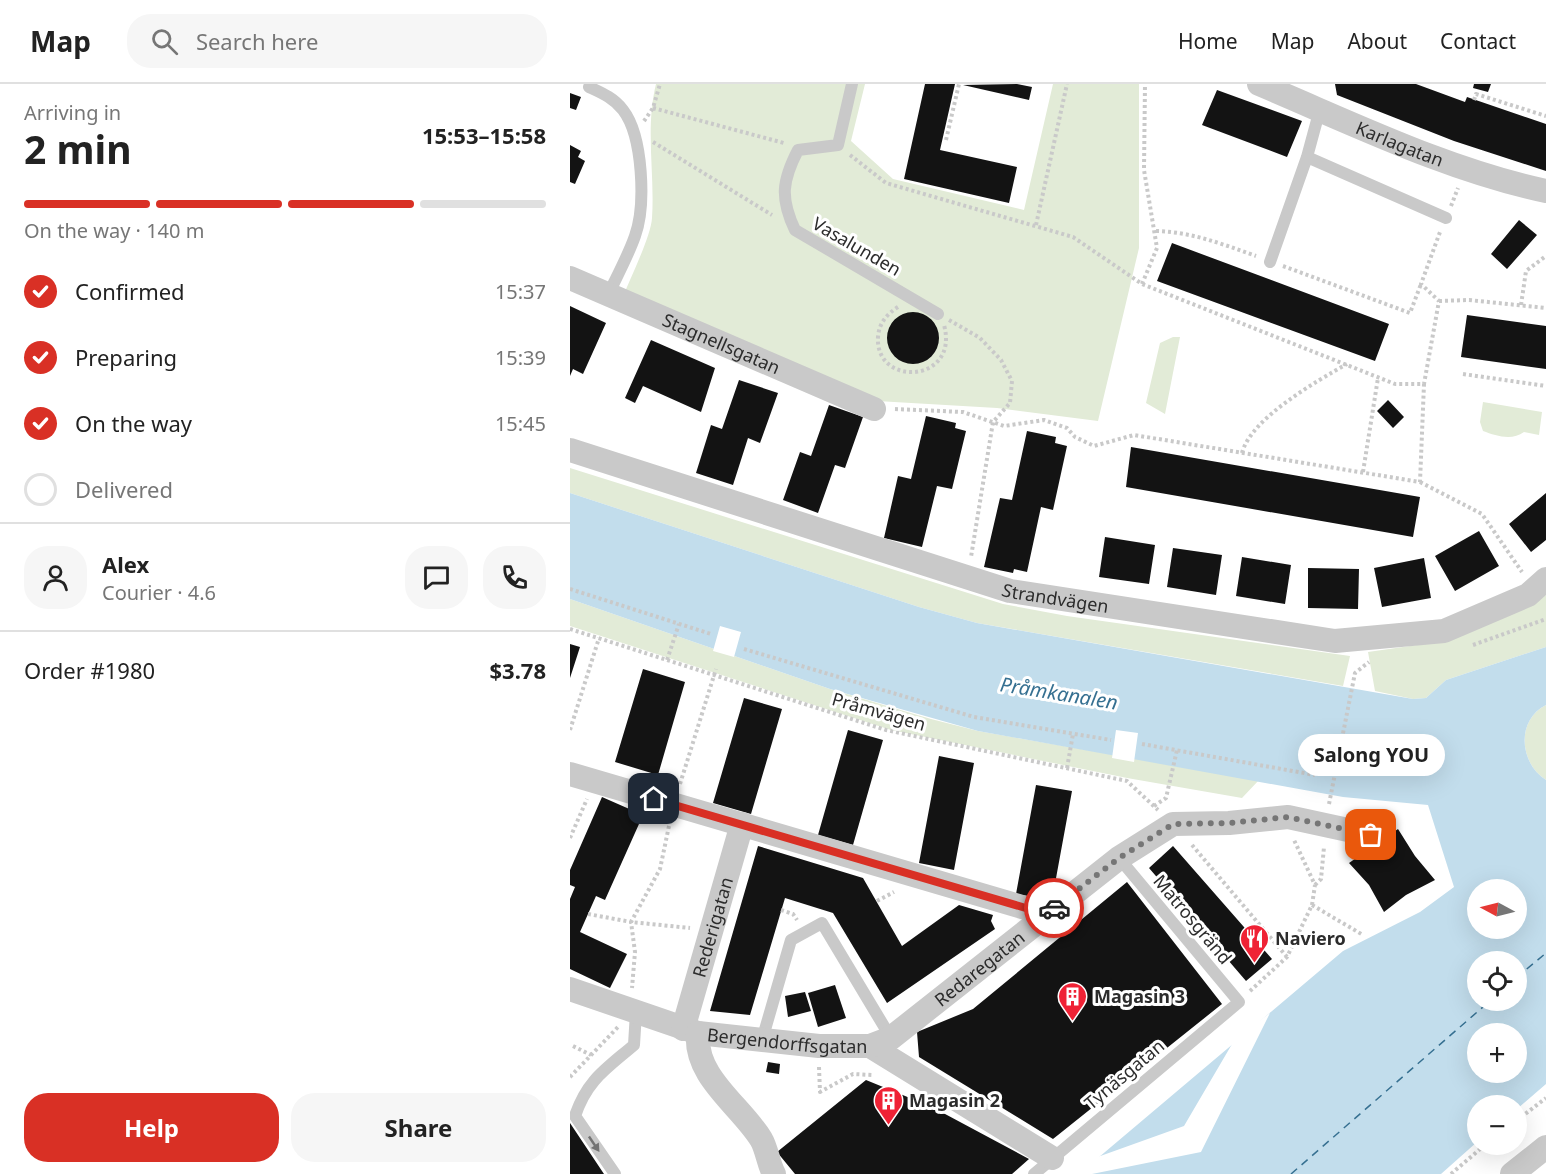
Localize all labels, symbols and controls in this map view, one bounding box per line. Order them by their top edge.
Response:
search box [127,14,547,68]
text: Map [30,22,91,60]
icon: search [148,25,181,58]
text: Search here [196,26,318,56]
text: Home [1178,27,1238,55]
text: Map [1271,27,1314,55]
text: About [1347,27,1407,55]
text: Contact [1440,27,1516,55]
text: Arriving in [24,99,121,126]
street label: Karlagatan [1352,115,1447,172]
text: 15:53–15:58 [422,120,546,150]
text: 2 min [24,122,131,175]
street label: Vasalunden [808,211,906,281]
text: On the way · 140 m [24,217,204,244]
icon: check [24,275,57,308]
text: Confirmed [75,276,185,306]
text: 15:37 [495,278,546,305]
street label: Stagnellsgatan [659,307,784,379]
icon: check [24,341,57,374]
text: Preparing [75,342,177,372]
text: 15:39 [495,344,546,371]
icon: check [24,407,57,440]
text: On the way [75,408,192,438]
text: 15:45 [495,410,546,437]
text: Delivered [75,474,173,504]
button: person [24,546,87,609]
button: chat [405,546,468,609]
button: phone [483,546,546,609]
text: Alex [102,549,149,579]
street label: Strandvägen [999,577,1110,618]
text: Courier · 4.6 [102,579,216,606]
text: Order #1980 [24,655,155,685]
text: $3.78 [489,655,546,685]
water label: Pråmkanalen [998,670,1120,716]
street label: Pråmvägen [829,686,929,736]
callout: Salong YOU [1298,733,1444,775]
text: Salong YOU [1314,741,1429,768]
pin [628,773,679,824]
icon: home [637,782,670,815]
pin [1345,809,1396,860]
icon: bag [1354,818,1387,851]
street label: Matrosgränd [1148,869,1238,969]
street label: Rederigatan [686,874,738,980]
courier [1024,878,1084,938]
north arrow [1467,879,1527,939]
map controls [1467,879,1527,1155]
icon: car [1038,892,1071,925]
restaurant icon: Naviero [1238,922,1270,964]
street label: Redaregatan [929,925,1029,1011]
place label: Naviero [1275,926,1346,950]
button: locate [1467,951,1527,1011]
building icon: Magasin 3 [1057,980,1089,1022]
place label: Magasin 3 [1094,984,1185,1008]
street label: Bergendorffsgatan [706,1022,867,1058]
button: + [1467,1023,1527,1083]
street label: Tynäsgatan [1079,1033,1169,1115]
building icon: Magasin 2 [872,1084,904,1126]
place label: Magasin 2 [909,1088,1000,1112]
button: Help [24,1093,279,1162]
button: Share [291,1093,546,1162]
button: − [1467,1095,1527,1155]
one-way arrow [588,1135,600,1151]

